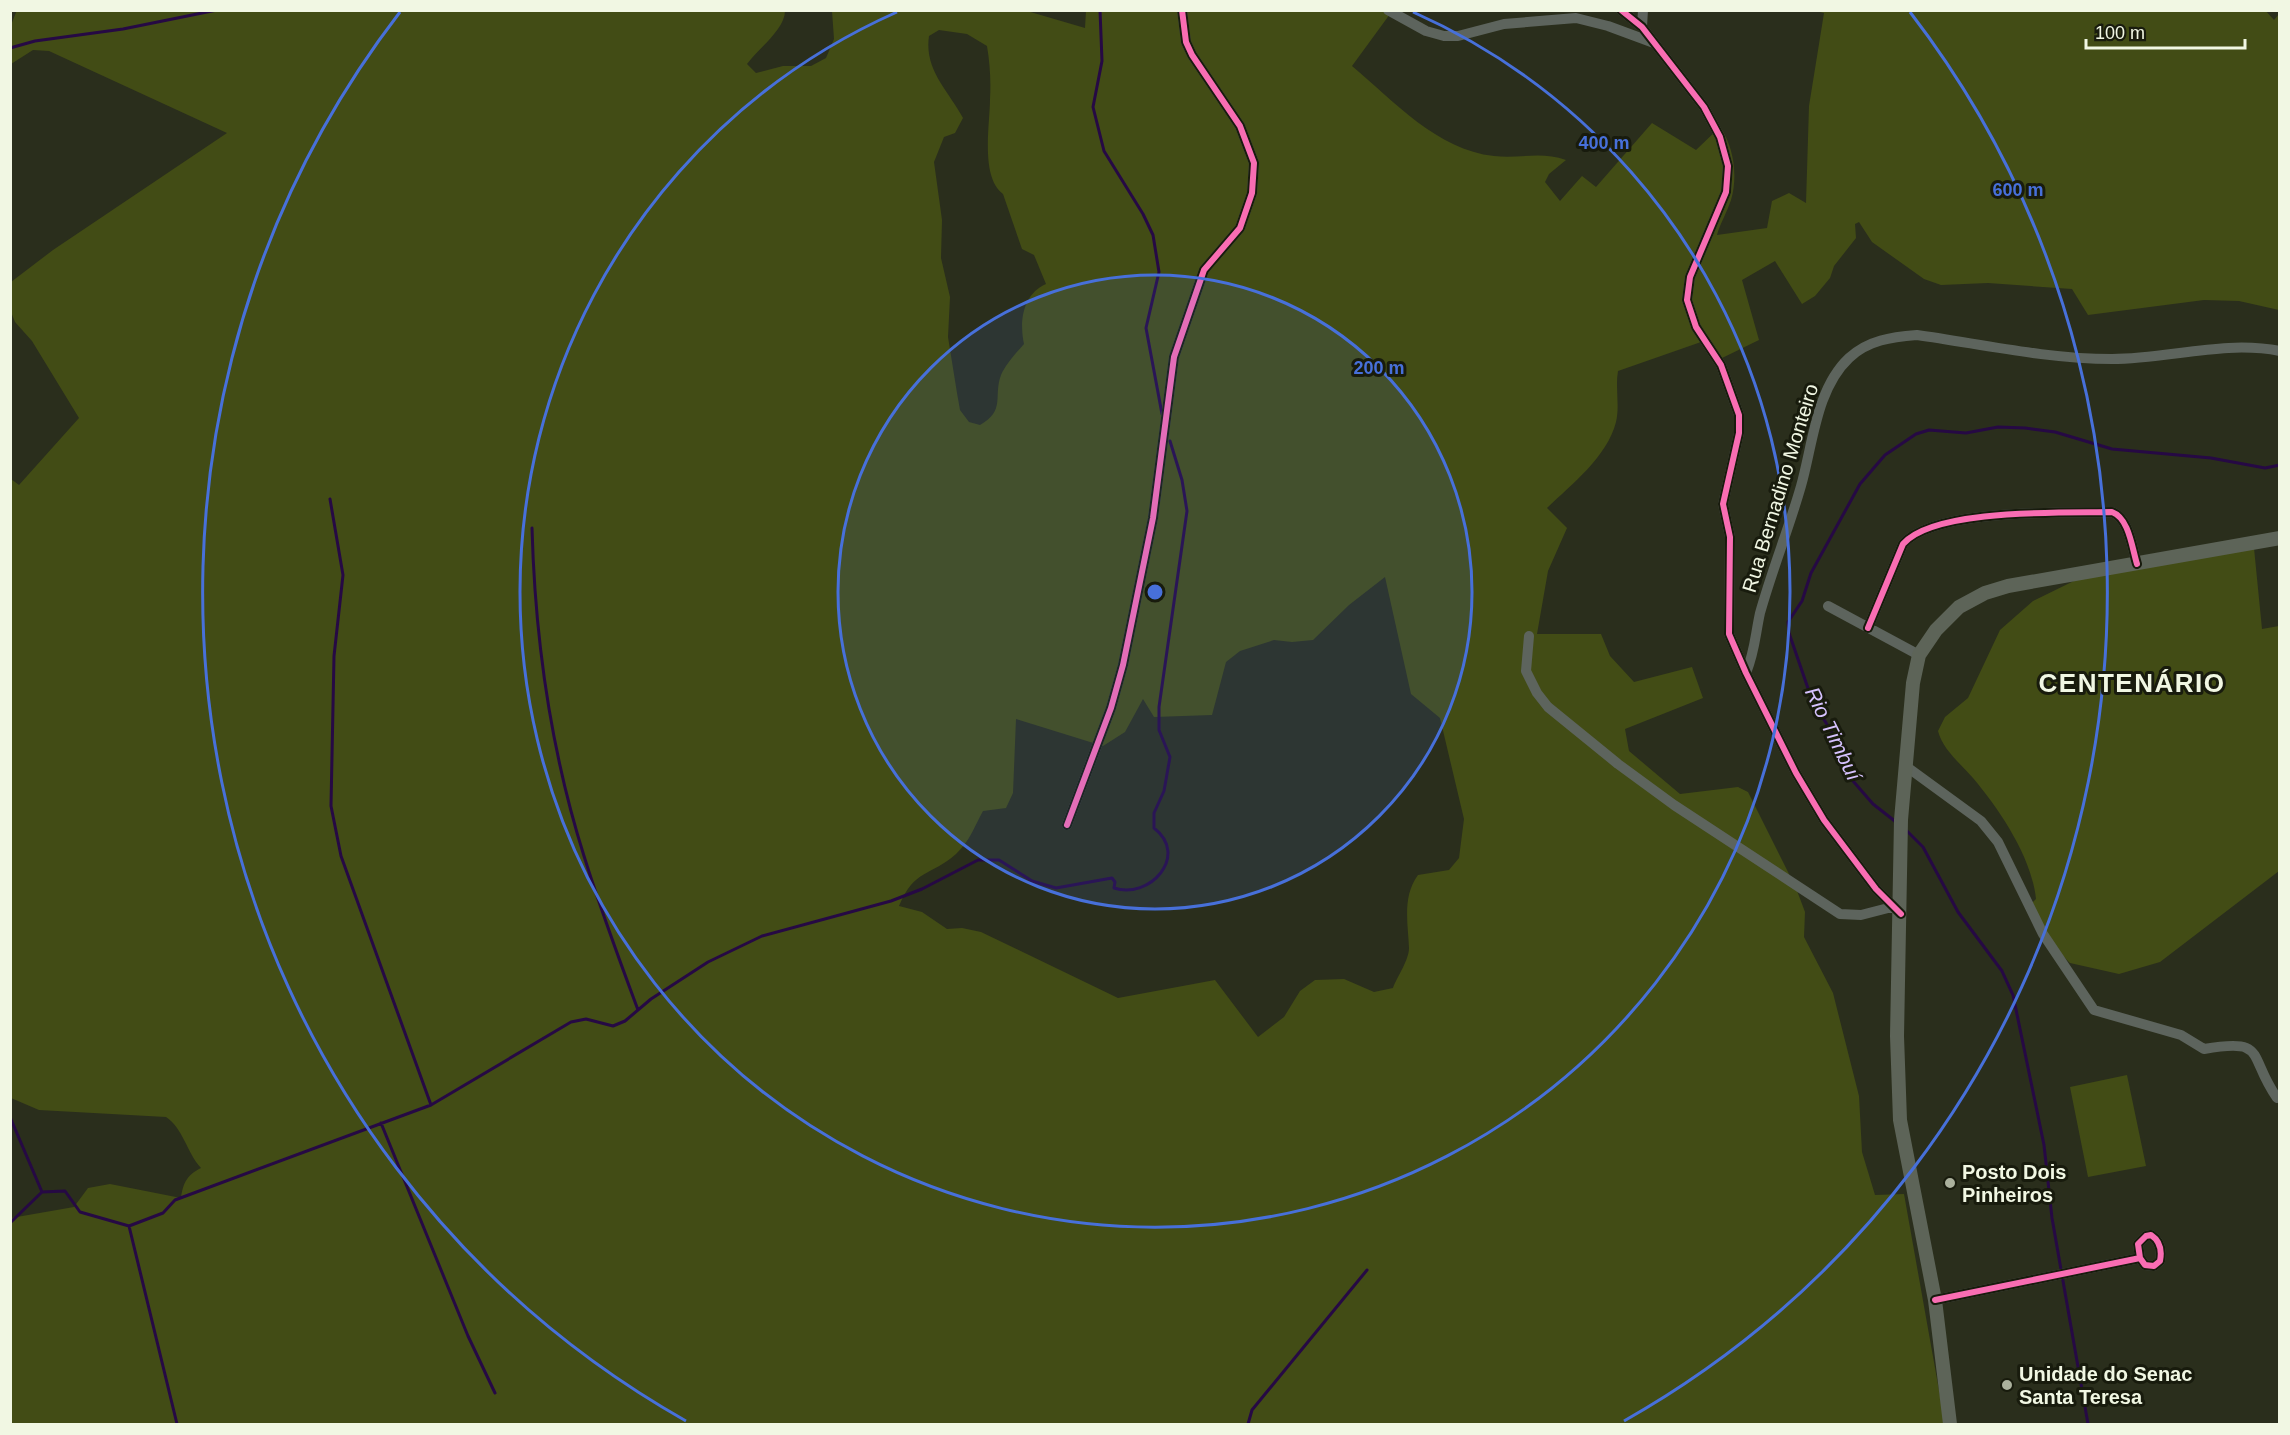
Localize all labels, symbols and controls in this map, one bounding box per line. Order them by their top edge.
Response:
scale bar [2086,12,2245,50]
text: 100 m [2095,23,2145,43]
text: 400 m [1578,133,1630,153]
text: 600 m [1992,180,2044,200]
text: 200 m [1353,358,1405,378]
street label: Rua Bernadino Monteiro [1738,381,1822,595]
centre of rings [1145,582,1165,602]
district label: CENTENÁRIO [2039,668,2225,698]
water label: Rio Timbuí [1801,683,1867,786]
place label: Posto Dois Pinheiros [1962,1161,2066,1206]
marker: Posto Dois Pinheiros [1943,1176,1957,1190]
place label: Unidade do Senac Santa Teresa [2019,1363,2192,1408]
marker: Unidade do Senac Santa Teresa [2000,1378,2014,1392]

